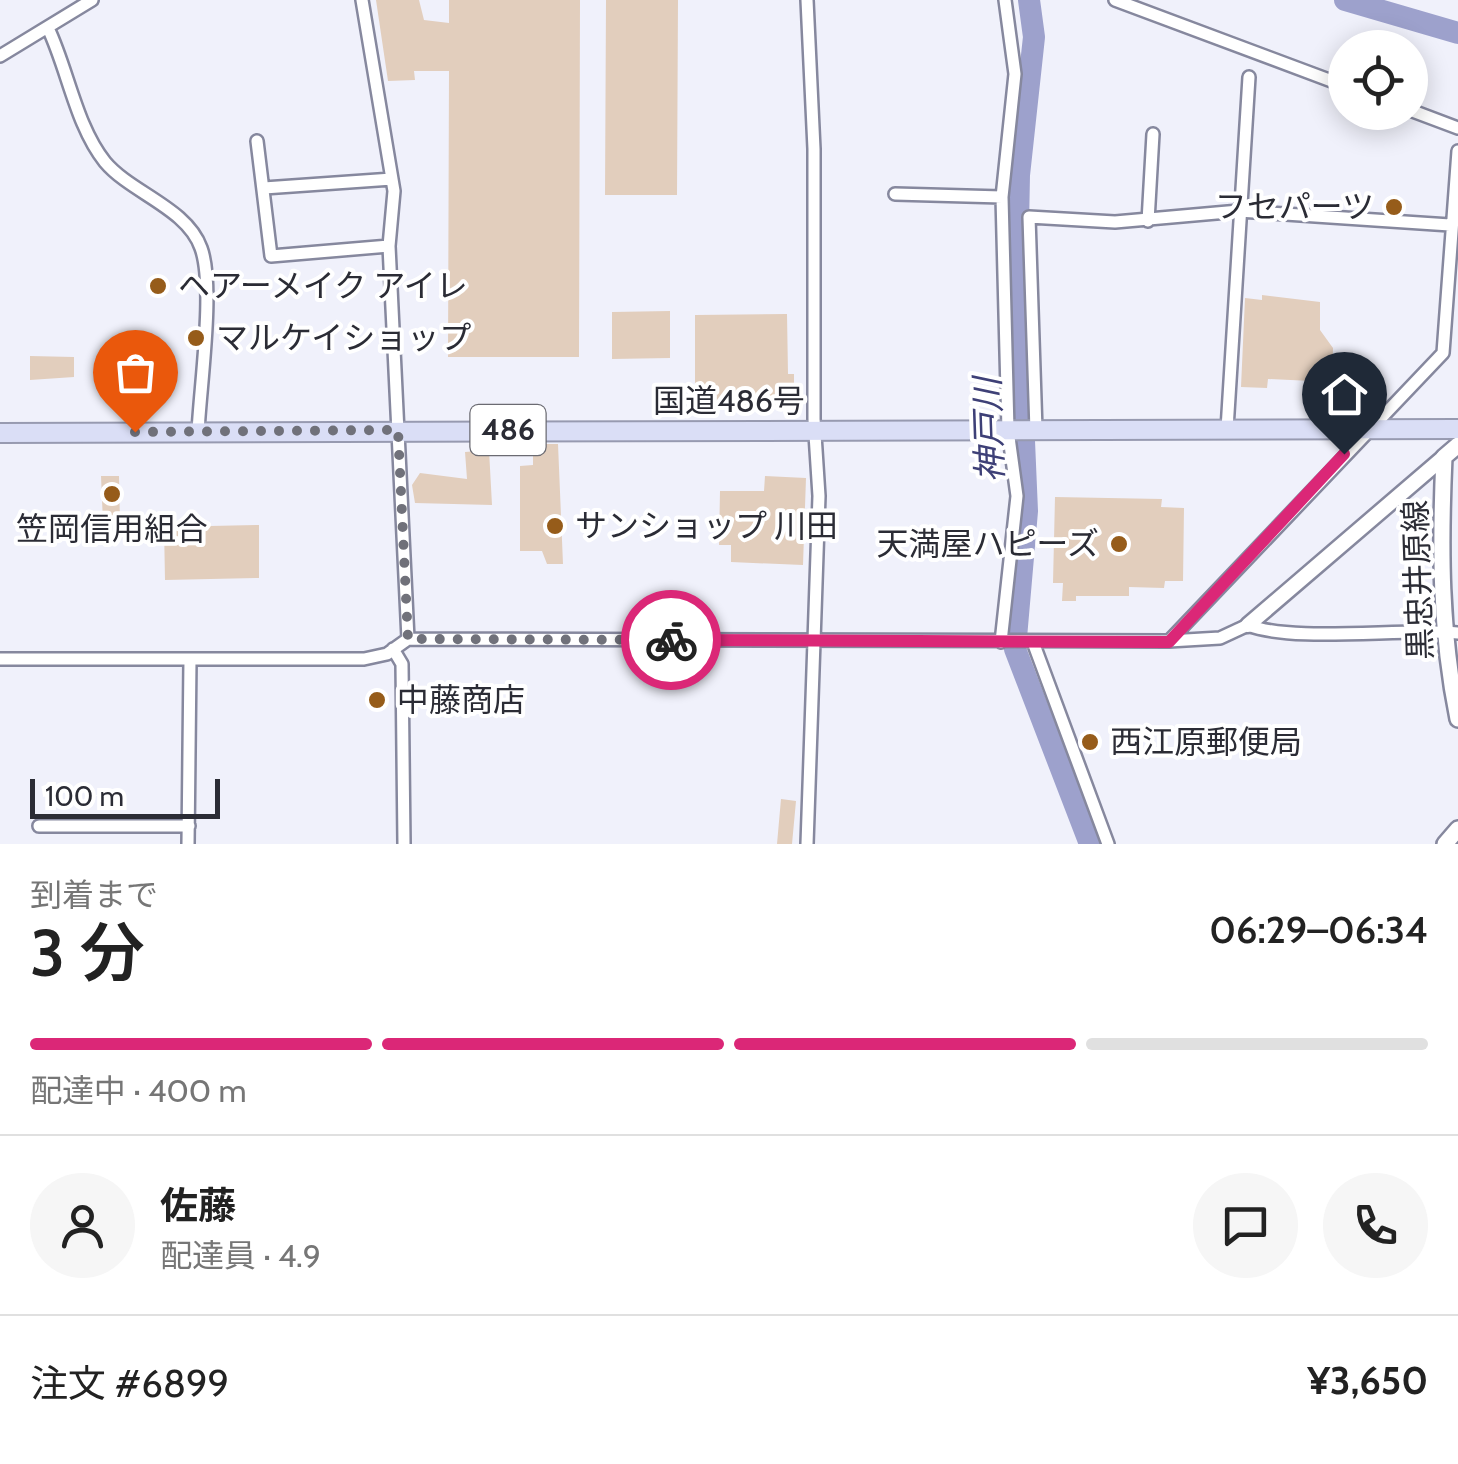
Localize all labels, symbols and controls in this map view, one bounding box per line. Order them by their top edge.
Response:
map controls [1328,30,1428,130]
button: locate [1328,30,1428,130]
place label: フセパーツ [1215,187,1374,226]
marker: フセパーツ [1383,196,1405,218]
place label: ヘアーメイク アイレ [178,266,468,305]
marker: ヘアーメイク アイレ [147,275,169,297]
place label: マルケイショップ [216,318,471,357]
marker: マルケイショップ [185,327,207,349]
pin [93,330,178,433]
icon: bag [108,345,163,400]
pin [1302,352,1387,455]
icon: home [1317,367,1372,422]
water label: 神戸川 [965,373,1012,483]
street label: 国道486号 [653,381,805,420]
road number: 486 [470,405,546,455]
marker: 笠岡信用組合 [101,483,123,505]
street label: 黒忠井原線 [1395,499,1440,661]
place label: サンショップ 川田 [575,506,838,545]
place label: 笠岡信用組合 [16,509,208,548]
marker: サンショップ 川田 [544,515,566,537]
place label: 天満屋ハピーズ [877,524,1099,563]
marker: 天満屋ハピーズ [1108,533,1130,555]
courier [621,590,721,690]
icon: bike [644,613,699,668]
place label: 中藤商店 [397,680,525,719]
marker: 中藤商店 [366,689,388,711]
place label: 西江原郵便局 [1110,722,1302,761]
marker: 西江原郵便局 [1079,731,1101,753]
scale bar [30,774,220,818]
text: 100 m [45,779,124,813]
text: 到着まで [30,875,158,914]
text: 06:29–06:34 [1209,906,1428,953]
text: 3 分 [30,913,145,992]
text: 配達中 · 400 m [30,1071,246,1110]
button: person [30,1173,135,1278]
button: chat [1193,1173,1298,1278]
button: phone [1323,1173,1428,1278]
text: 佐藤 [160,1182,236,1229]
text: 配達員 · 4.9 [160,1236,321,1275]
text: ¥3,650 [1307,1357,1428,1404]
text: 注文 #6899 [30,1360,229,1407]

